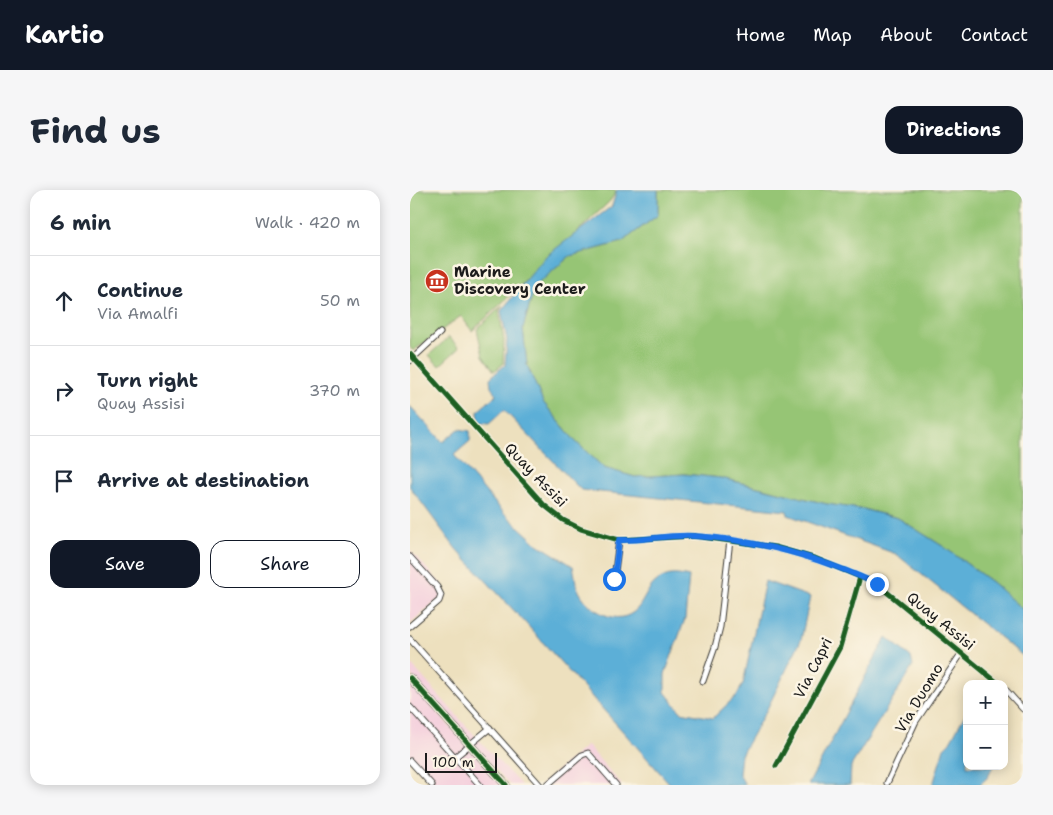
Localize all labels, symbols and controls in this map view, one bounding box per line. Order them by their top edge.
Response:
text: Kartio [25,19,104,51]
text: Home [736,23,785,47]
text: Map [813,23,852,47]
text: About [880,23,933,47]
text: Contact [961,23,1028,47]
button: Directions [885,106,1023,154]
text: Find us [30,107,161,154]
text: 6 min [50,209,111,237]
text: Walk · 420 m [255,212,360,233]
place label: Marine Discovery Center [454,262,586,299]
museum icon: Marine Discovery Center [424,268,450,294]
text: Continue [97,278,183,303]
icon: ahead [50,287,78,315]
text: 50 m [320,290,360,311]
text: Via Amalfi [97,303,178,324]
text: Turn right [97,368,198,393]
icon: right [50,377,78,405]
text: 370 m [309,380,360,401]
text: Quay Assisi [97,393,185,414]
street label: Quay Assisi [500,438,572,512]
icon: arrive [50,467,78,495]
text: Arrive at destination [97,468,309,493]
button: Save [50,540,200,588]
button: Share [210,540,360,588]
route start [603,568,626,591]
route end [866,573,889,596]
street label: Quay Assisi [903,587,979,655]
street label: Via Capri [789,634,837,702]
street label: Via Duomo [890,659,948,737]
map controls [963,680,1008,770]
button: + [963,680,1008,725]
button: − [963,725,1008,770]
scale bar [425,750,498,773]
text: 100 m [432,753,474,771]

